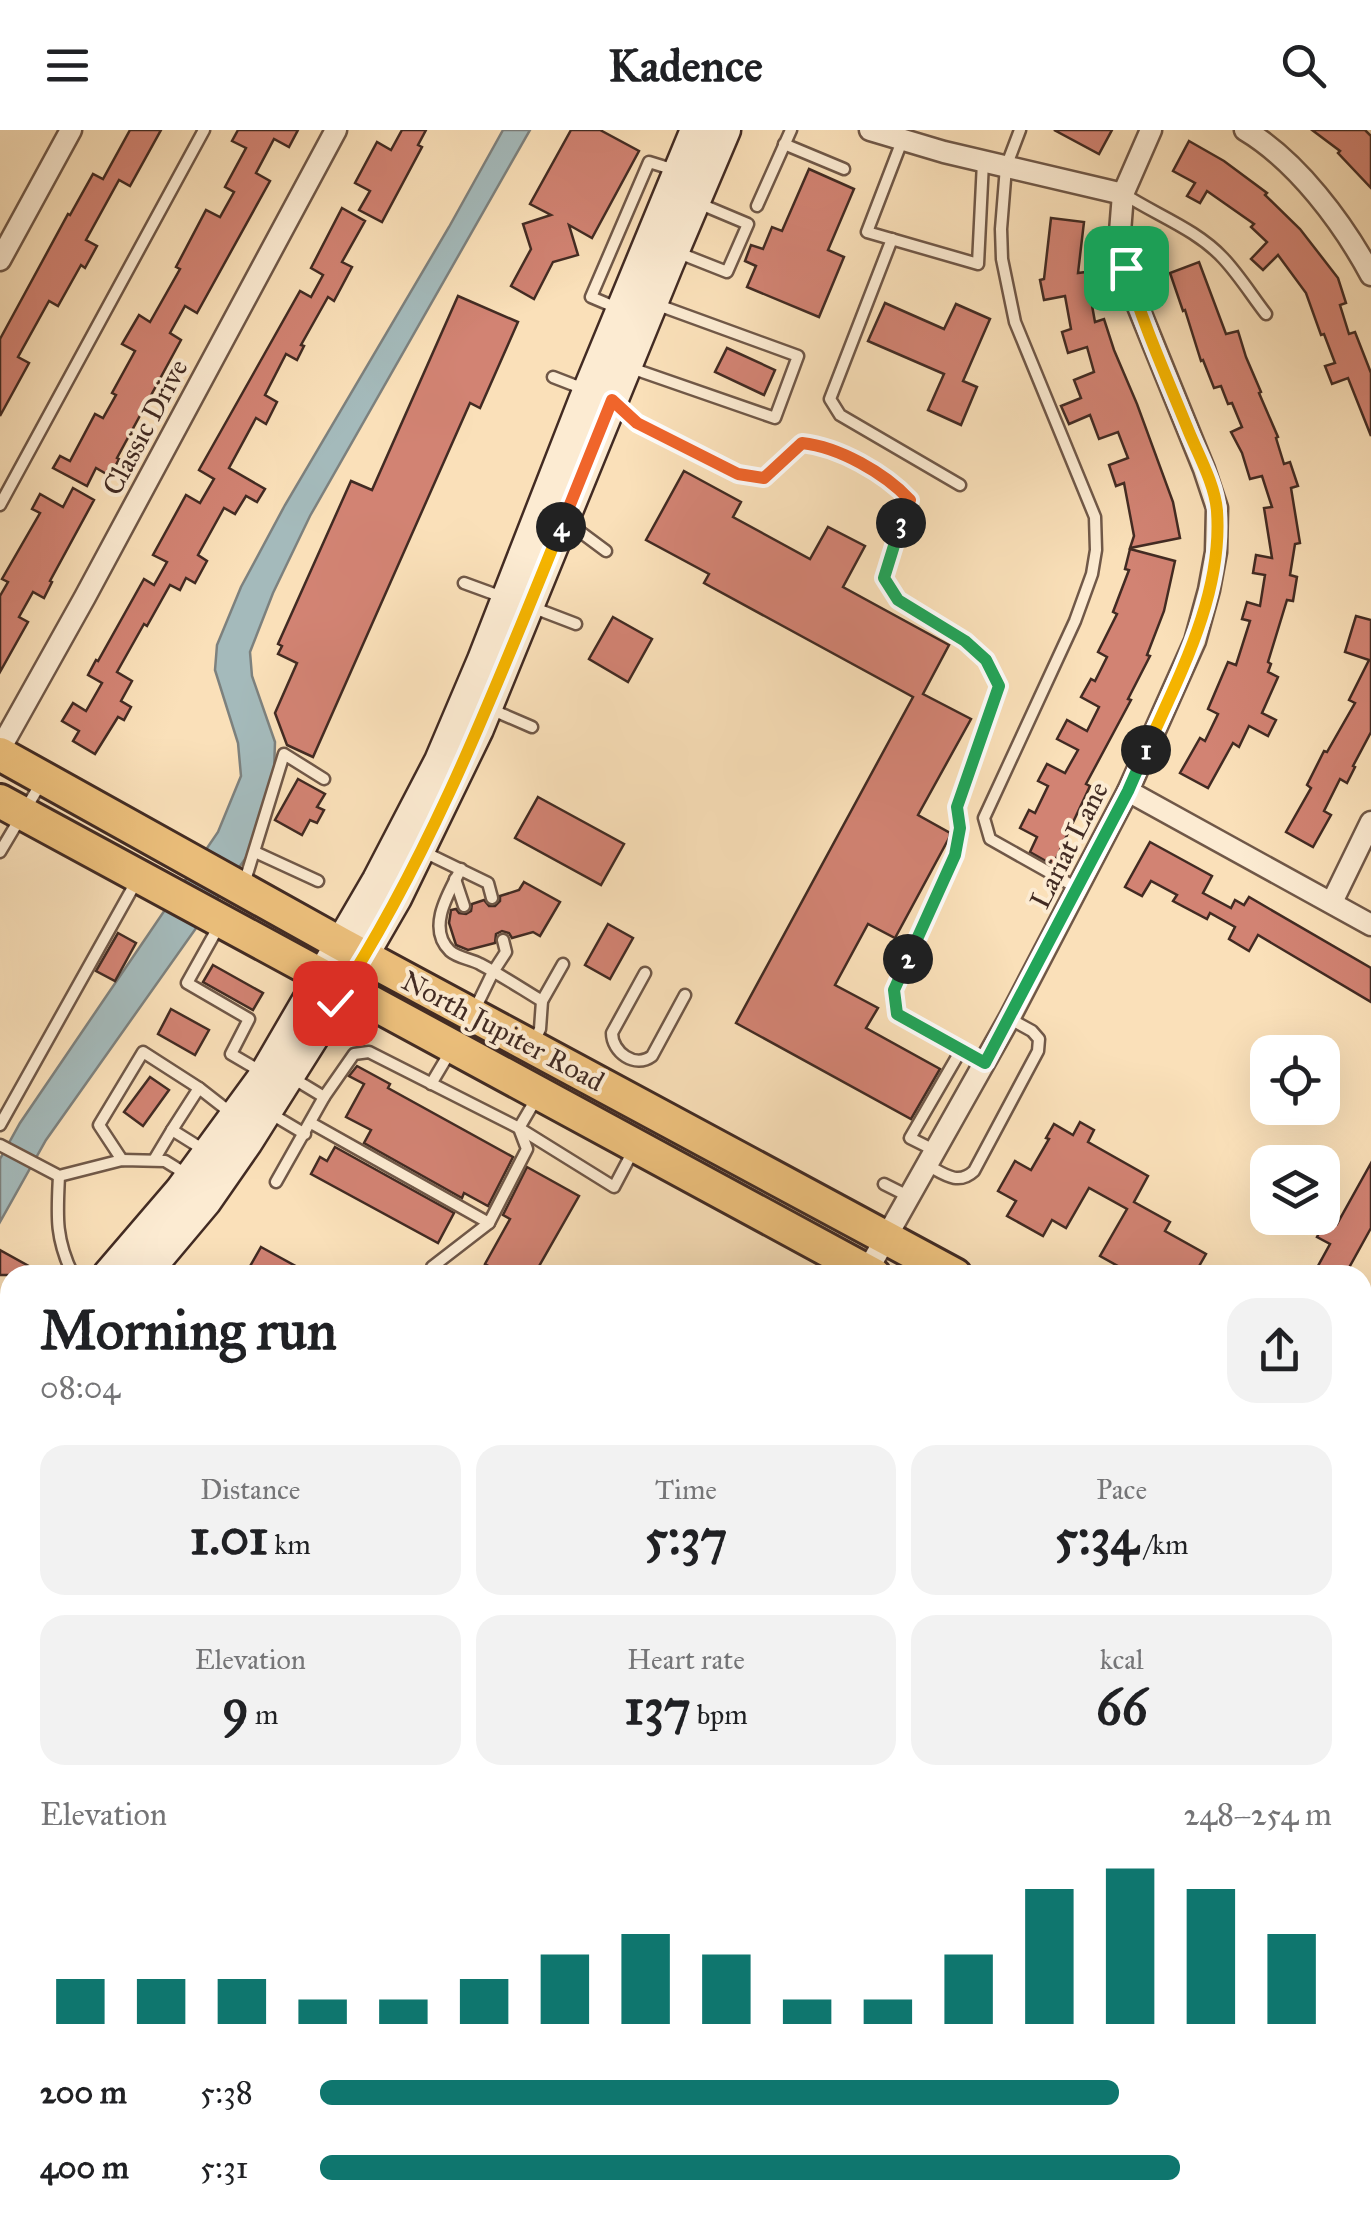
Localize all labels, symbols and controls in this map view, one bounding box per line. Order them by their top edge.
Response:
icon: menu [40,38,95,93]
text: Kadence [608,38,763,93]
icon: search [1276,38,1331,93]
pin [1084,226,1169,311]
icon: arrive [1099,241,1154,296]
street label: Classic Drive [95,353,195,501]
pin: 3 [876,498,926,548]
pin: 4 [536,502,586,552]
text: 3 [895,505,907,540]
text: 4 [553,509,569,544]
pin: 1 [1121,725,1171,775]
text: 1 [1140,732,1152,767]
street label: Lariat Lane [1022,776,1116,914]
pin: 2 [883,934,933,984]
text: 2 [901,941,915,976]
pin [293,961,378,1046]
street label: North Jupiter Road [396,963,610,1099]
icon: check [308,976,363,1031]
map controls [1250,1035,1340,1235]
button: locate [1250,1035,1340,1125]
button: layers [1250,1145,1340,1235]
text: Morning run [40,1297,337,1364]
button: share [1227,1298,1332,1403]
text: 08:04 [40,1368,120,1407]
text: Distance [200,1472,301,1507]
text: Time [655,1472,717,1507]
text: Pace [1096,1472,1147,1507]
text: 1.01 [190,1507,268,1568]
text: 5:37 [645,1507,727,1568]
text: 5:34 [1055,1507,1138,1568]
text: km [268,1527,311,1562]
text: /km [1138,1527,1189,1562]
text: Elevation [195,1642,306,1677]
text: Heart rate [627,1642,745,1677]
text: kcal [1100,1642,1144,1677]
text: 9 [222,1677,249,1738]
text: 137 [624,1677,691,1738]
text: 66 [1096,1677,1147,1738]
text: m [249,1697,279,1732]
text: bpm [691,1697,748,1732]
text: Elevation [40,1795,167,1834]
text: 248–254 m [1183,1795,1332,1834]
text: 200 m [40,2073,127,2112]
text: 5:38 [200,2073,253,2112]
text: 400 m [40,2148,129,2187]
text: 5:31 [200,2148,248,2187]

